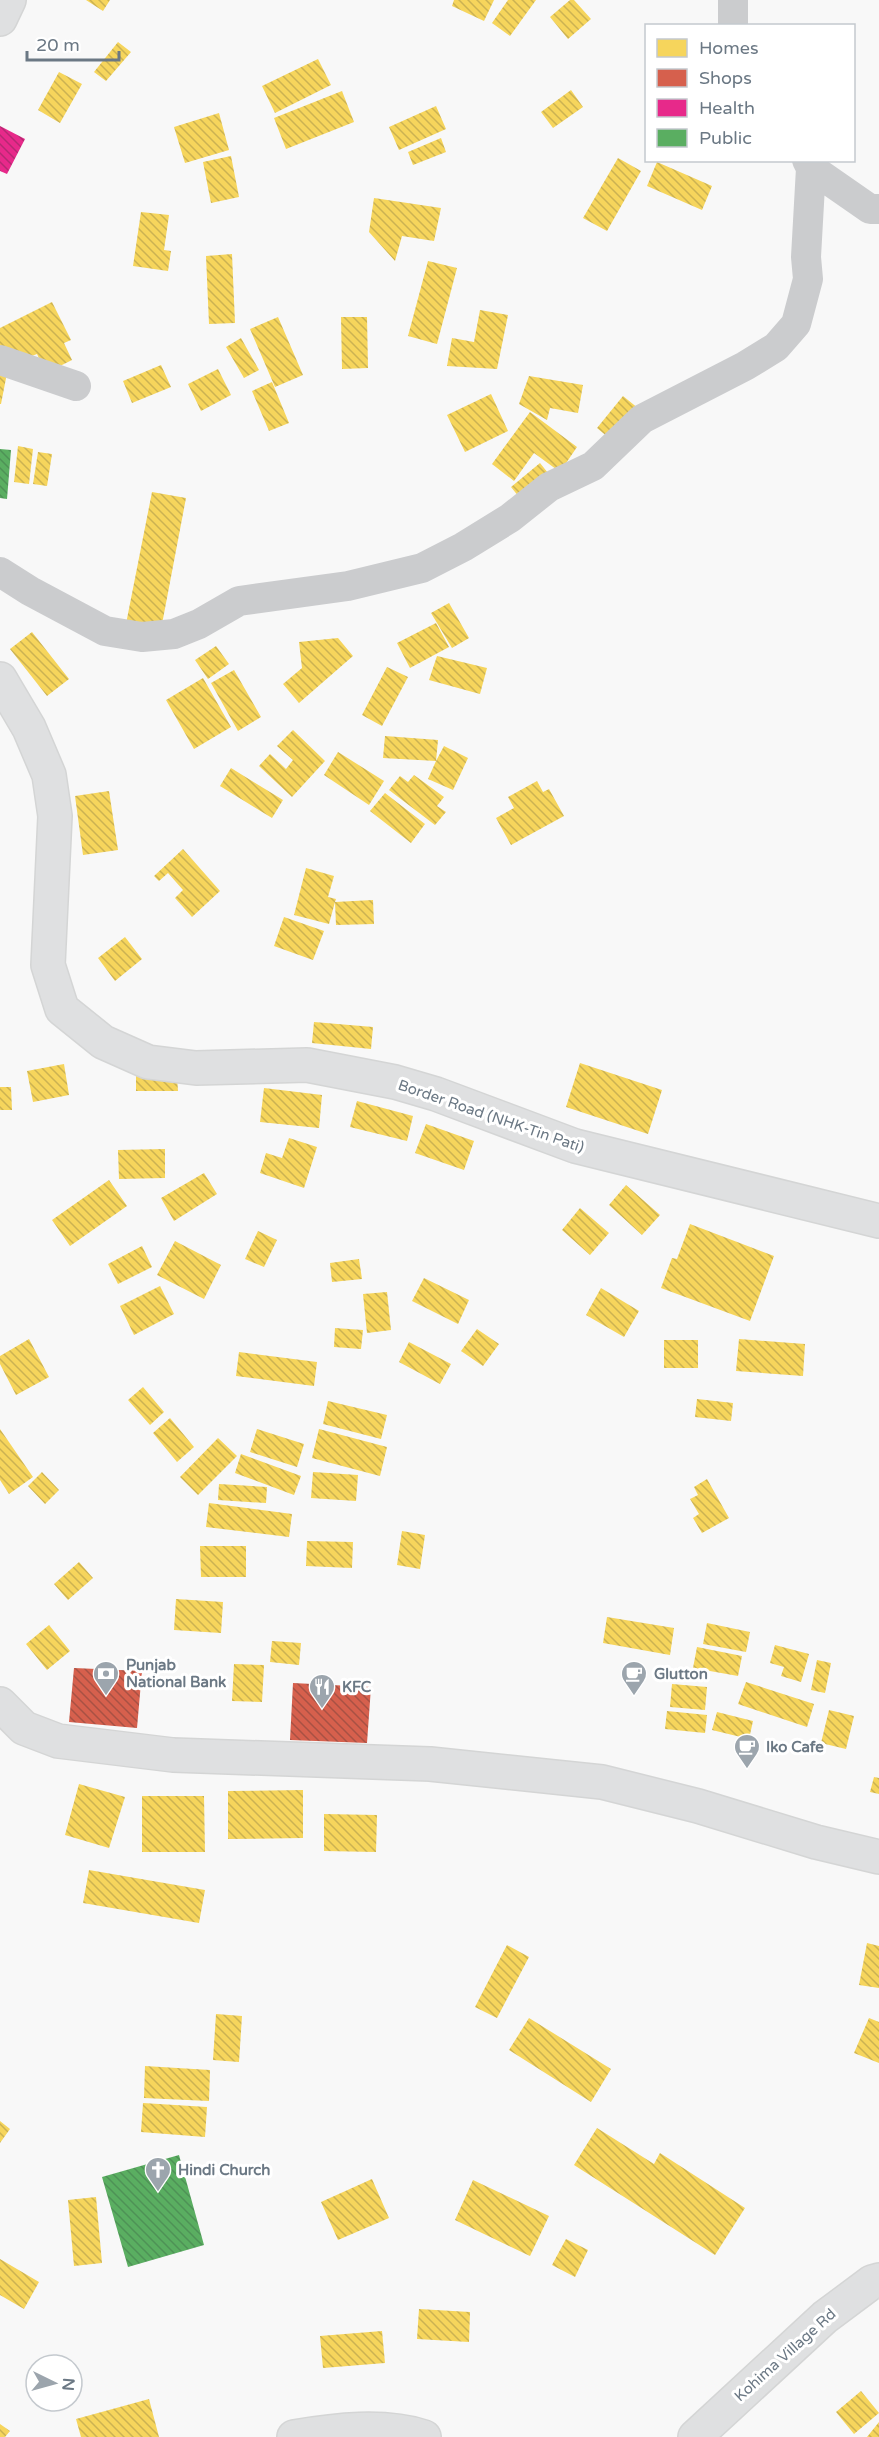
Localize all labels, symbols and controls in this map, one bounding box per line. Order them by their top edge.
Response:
scale bar [27,24,118,62]
legend [645,24,855,162]
text: 20 m [36,34,80,56]
text: Homes [699,37,759,59]
text: Shops [699,67,752,89]
text: Health [699,97,755,119]
text: Public [699,127,752,149]
street label: Border Road (NHK-Tin Pati) [396,1076,586,1156]
place label: Punjab National Bank [126,1656,226,1691]
bank icon: Punjab National Bank [91,1659,121,1697]
cafe icon: Glutton [619,1659,649,1697]
place label: Glutton [654,1665,708,1683]
restaurant icon: KFC [307,1672,337,1710]
place label: KFC [342,1678,372,1696]
cafe icon: Iko Cafe [732,1732,762,1770]
place label: Iko Cafe [766,1738,824,1756]
church icon: Hindi Church [143,2155,173,2193]
place label: Hindi Church [178,2161,270,2179]
street label: Kohima Village Rd [731,2305,839,2405]
north arrow [24,2353,84,2413]
text: N [57,2377,78,2391]

